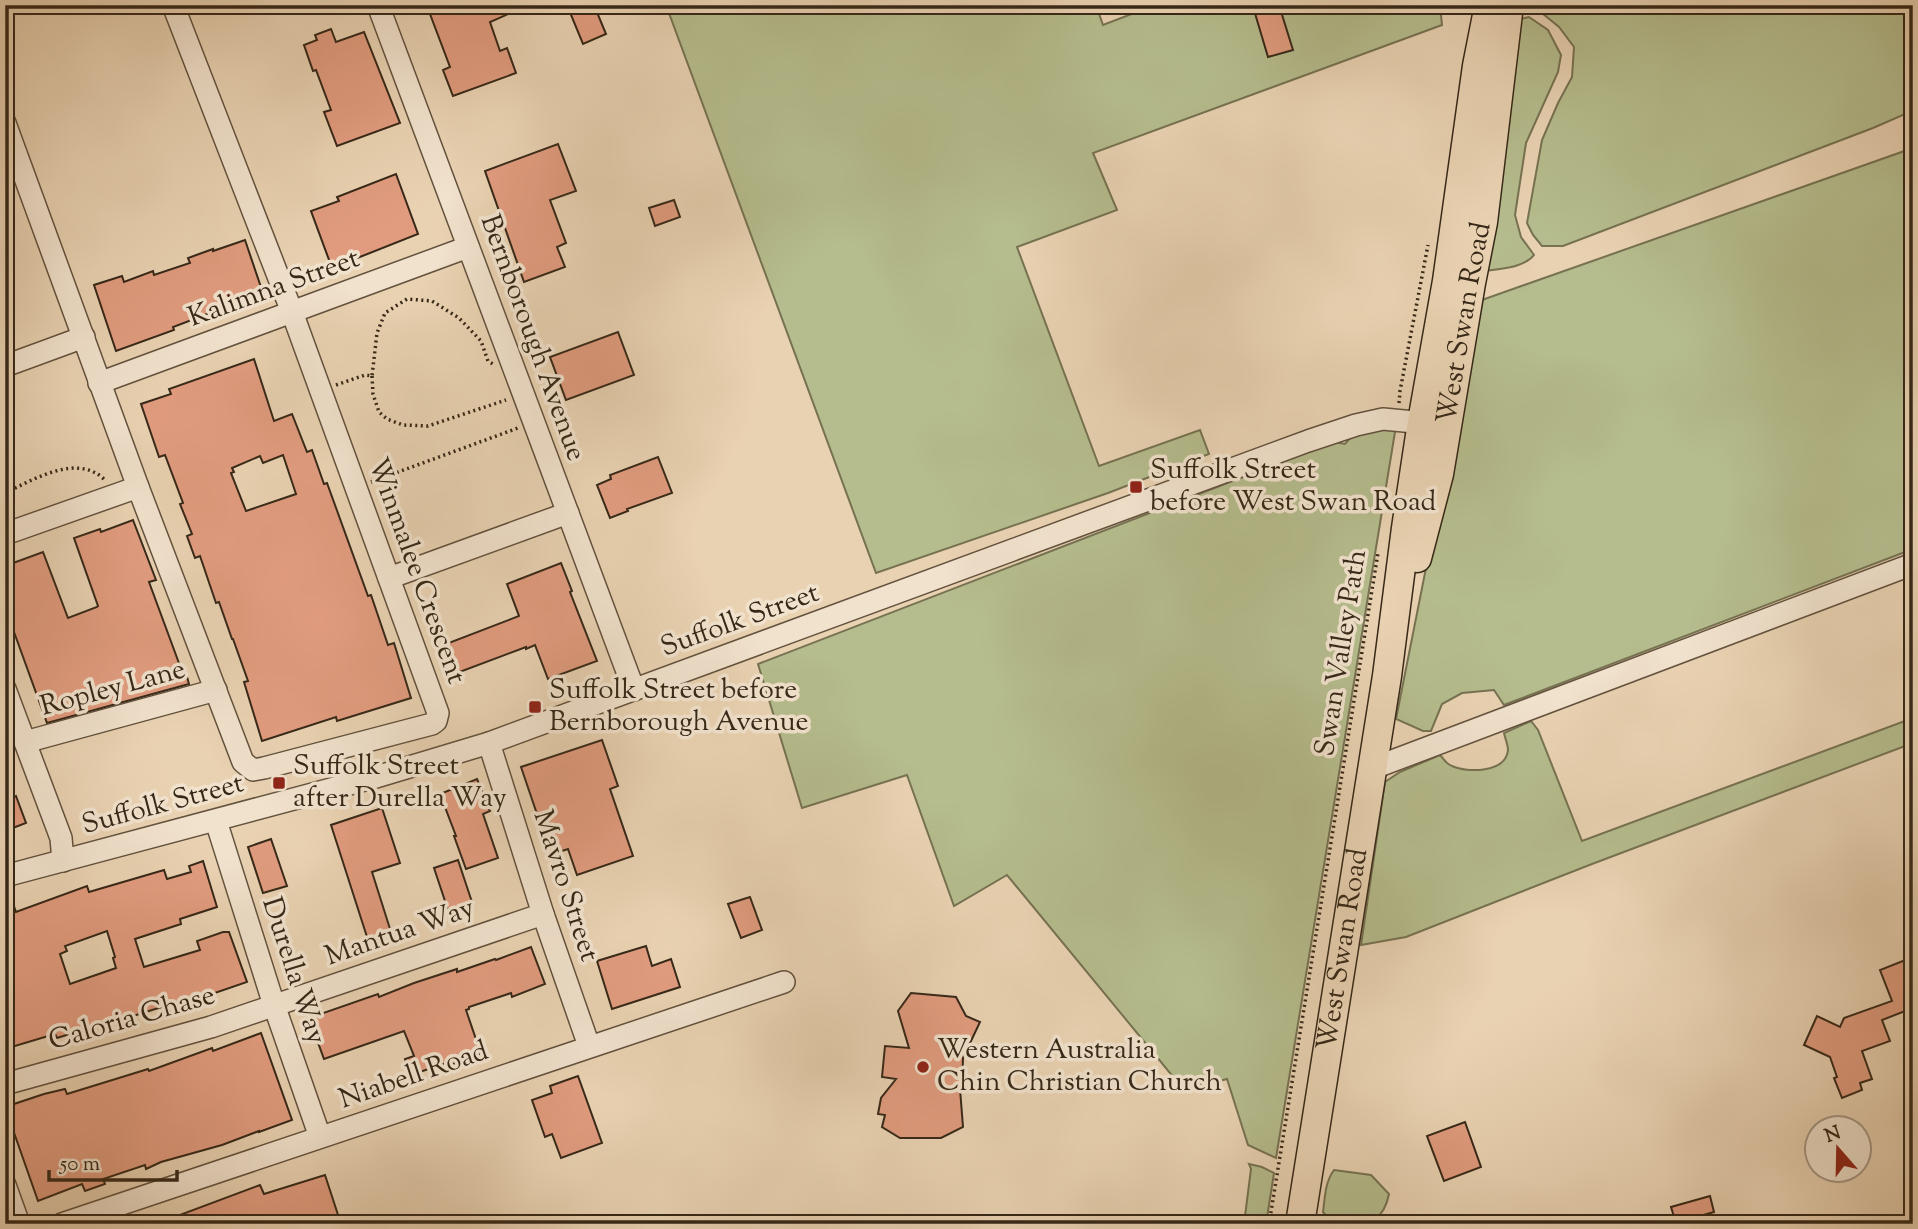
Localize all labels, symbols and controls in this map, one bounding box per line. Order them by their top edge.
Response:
street label: Bernborough Avenue [469,209,595,467]
street label: West Swan Road [1428,219,1503,427]
street label: Kalimna Street [183,239,366,339]
place label: Suffolk Street before West Swan Road [1150,451,1436,523]
street label: Winmalee Crescent [357,452,476,690]
marker: Suffolk Street before West Swan Road [1128,479,1144,495]
street label: Swan Valley Path [1306,547,1378,759]
street label: Suffolk Street [655,574,825,668]
street label: Ropley Lane [36,650,190,728]
place label: Suffolk Street before Bernborough Avenue [549,671,809,743]
marker: Suffolk Street before Bernborough Avenue [527,699,543,715]
place label: Suffolk Street after Durella Way [293,747,507,819]
street label: Suffolk Street [78,764,249,846]
marker: Suffolk Street after Durella Way [271,775,287,791]
street label: Mavro Street [522,805,608,967]
street label: West Swan Road [1308,845,1379,1053]
street label: Mantua Way [320,889,480,977]
street label: Durella Way [250,892,336,1050]
street label: Caloria Chase [44,976,220,1062]
place label: Western Australia Chin Christian Church [937,1031,1222,1103]
street label: Niabell Road [334,1032,494,1120]
marker: Western Australia Chin Christian Church [915,1059,931,1075]
north arrow [1802,1114,1872,1184]
text: N [1821,1120,1845,1151]
scale bar [49,1138,177,1182]
text: 50 m [59,1150,100,1180]

